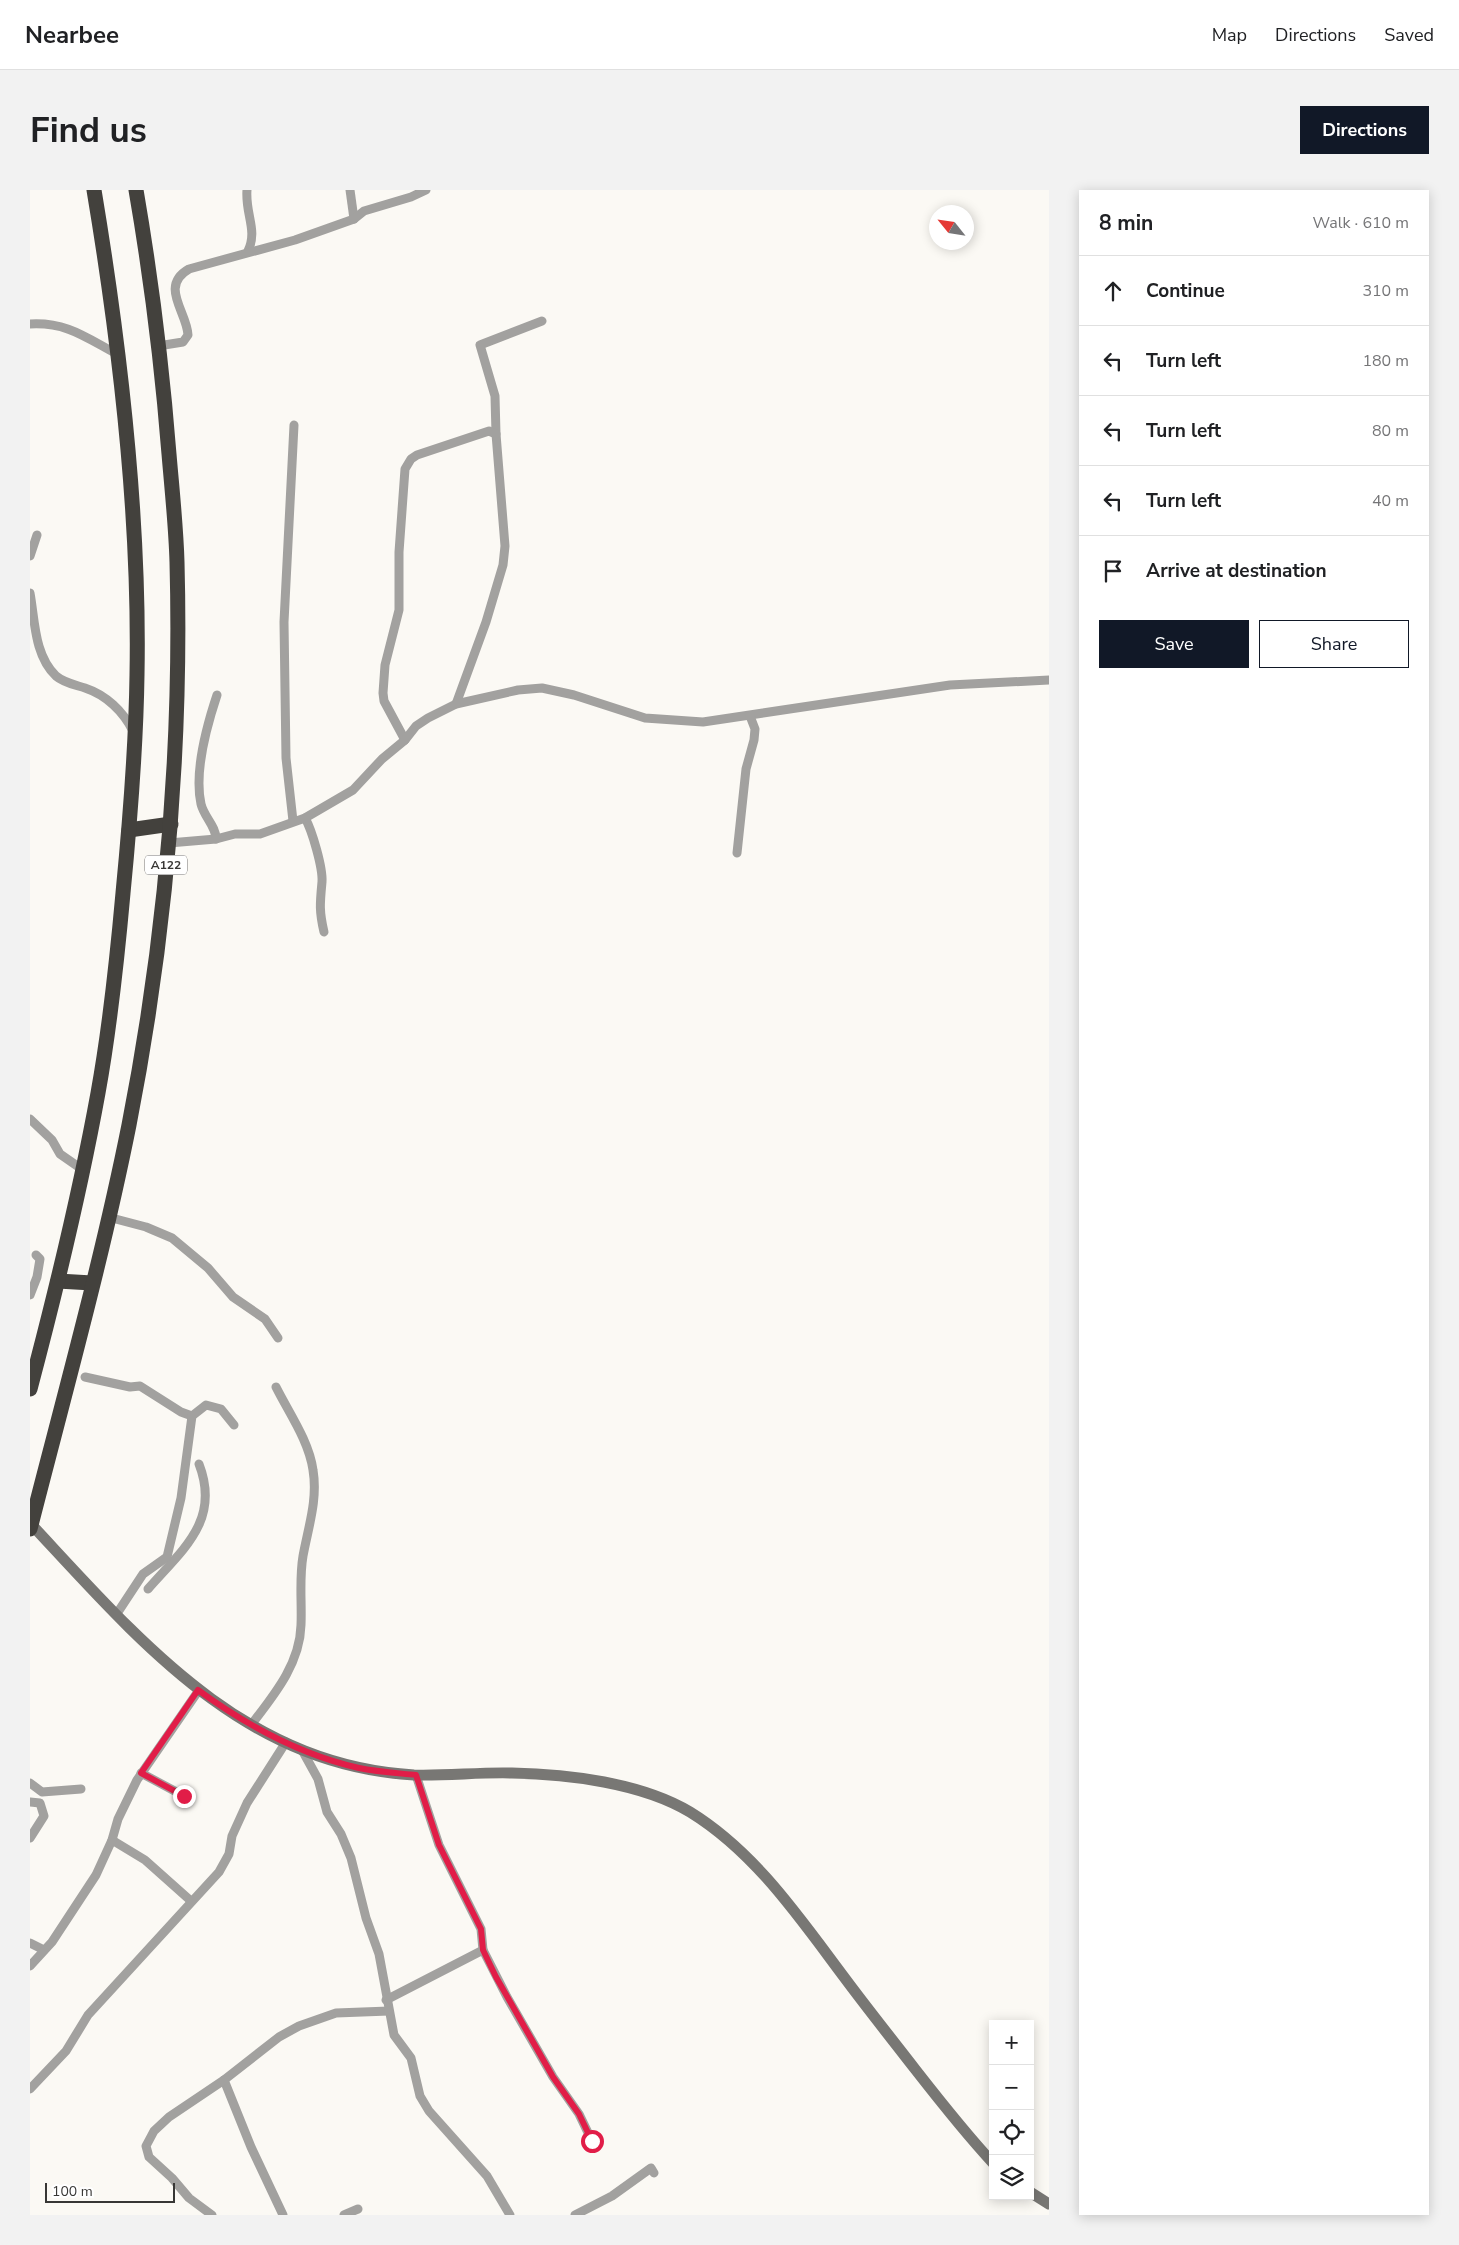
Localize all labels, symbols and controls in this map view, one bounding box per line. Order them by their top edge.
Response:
text: Nearbee [25,19,119,51]
text: Map [1212,23,1247,47]
text: Directions [1275,23,1356,47]
text: Saved [1384,23,1434,47]
button: Directions [1300,106,1429,154]
text: Find us [30,107,147,154]
north arrow [929,205,974,250]
text: 8 min [1099,209,1153,237]
text: Walk · 610 m [1313,212,1409,234]
icon: ahead [1099,277,1127,305]
text: Continue [1146,278,1225,304]
text: 310 m [1362,280,1409,302]
icon: left [1099,347,1127,375]
text: Turn left [1146,348,1221,374]
text: 180 m [1362,350,1409,372]
icon: left [1099,417,1127,445]
text: Turn left [1146,418,1221,444]
text: 80 m [1372,420,1409,442]
icon: left [1099,487,1127,515]
text: Turn left [1146,488,1221,514]
text: 40 m [1372,490,1409,512]
icon: arrive [1099,557,1127,585]
text: Arrive at destination [1146,558,1327,584]
button: Save [1099,620,1249,668]
button: Share [1259,620,1409,668]
road number: A122 [145,856,187,874]
route end [173,1785,196,1808]
map controls [989,2020,1034,2200]
button: + [989,2020,1034,2065]
button: − [989,2065,1034,2110]
button: locate [989,2110,1034,2155]
route start [581,2130,604,2153]
button: layers [989,2155,1034,2200]
scale bar [45,2180,175,2203]
text: 100 m [52,2182,93,2201]

